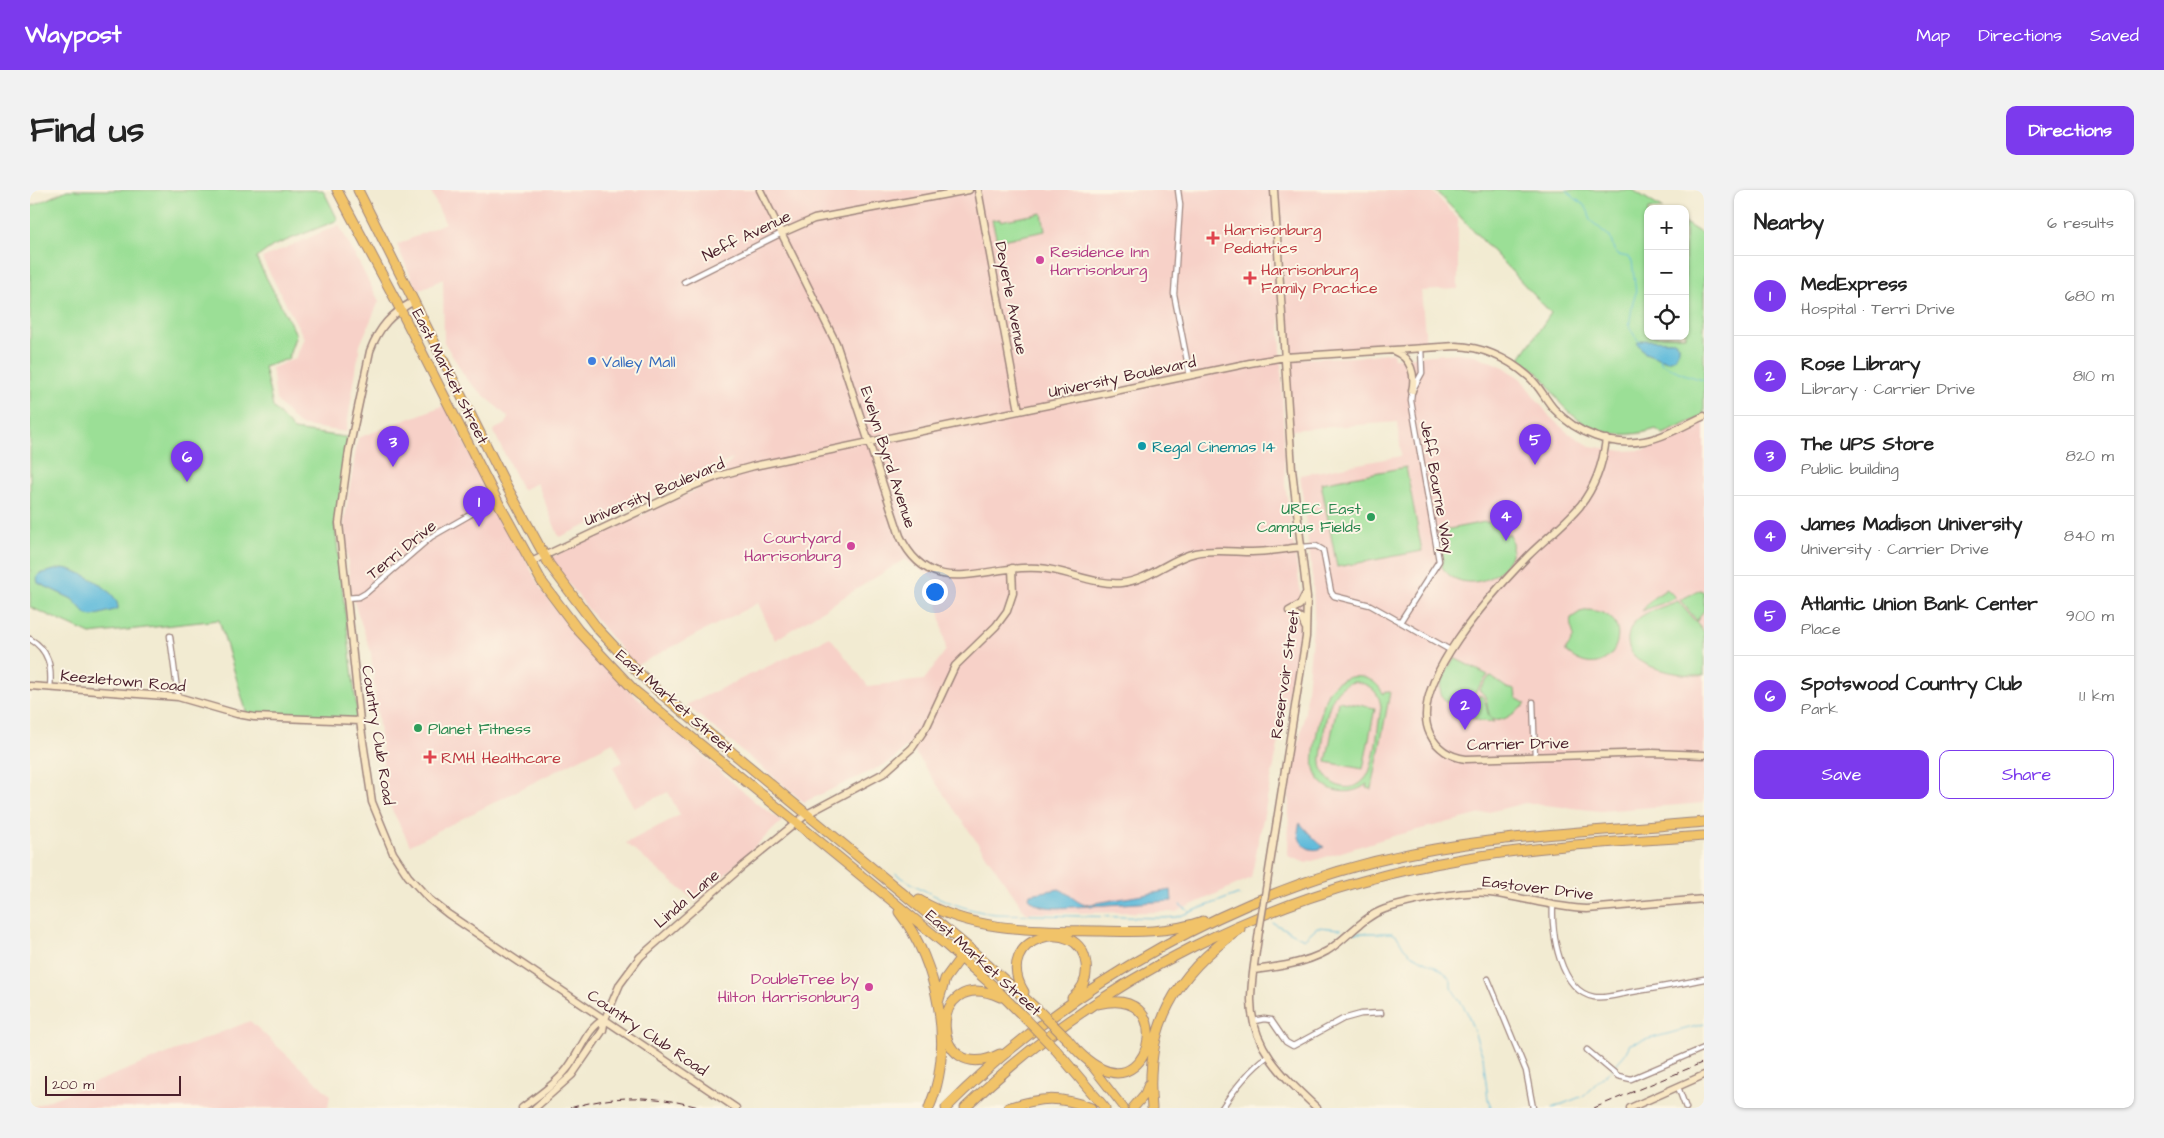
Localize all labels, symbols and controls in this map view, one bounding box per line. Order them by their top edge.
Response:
text: Waypost [25,18,122,52]
text: Map [1916,23,1950,48]
text: Directions [1978,23,2062,48]
text: Saved [2090,23,2139,48]
text: Find us [30,106,144,155]
button: Directions [2006,106,2134,155]
street label: Neff Avenue [698,205,795,267]
map controls [1644,205,1689,340]
button: + [1644,205,1689,250]
text: Nearby [1754,208,1824,237]
text: 6 results [2047,212,2114,234]
place label: Harrisonburg Pediatrics [1224,219,1321,259]
marker: Harrisonburg Pediatrics [1206,231,1220,245]
street label: Deyerle Avenue [988,240,1033,357]
place label: Residence Inn Harrisonburg [1050,241,1149,282]
button: − [1644,250,1689,295]
marker: Residence Inn Harrisonburg [1034,254,1046,266]
place label: Harrisonburg Family Practice [1261,259,1378,300]
marker: Harrisonburg Family Practice [1243,271,1257,285]
text: MedExpress [1801,271,1907,298]
text: 1 [1769,285,1771,307]
text: 680 m [2065,285,2114,307]
button: locate [1644,295,1689,340]
text: Hospital · Terri Drive [1801,298,1955,320]
street label: East Market Street [406,305,494,448]
place label: Valley Mall [602,351,675,374]
street label: University Boulevard [1046,351,1198,404]
text: Rose Library [1801,351,1920,378]
marker: Valley Mall [586,355,598,367]
text: 2 [1765,365,1775,387]
text: 810 m [2073,365,2114,387]
text: Library · Carrier Drive [1801,378,1975,400]
street label: Evelyn Byrd Avenue [854,384,921,532]
street label: Jeff Bourne Way [1413,419,1460,556]
pin: 5 [1519,424,1551,465]
pin: 3 [377,426,409,467]
text: The UPS Store [1801,431,1934,458]
place label: Regal Cinemas 14 [1152,436,1276,459]
marker: Regal Cinemas 14 [1136,440,1148,452]
pin: 6 [171,441,203,482]
text: 3 [1766,445,1774,467]
text: 820 m [2066,445,2114,467]
street label: University Boulevard [581,452,728,532]
text: Public building [1801,458,1899,480]
pin: 1 [463,486,495,527]
place label: UREC East Campus Fields [1257,498,1362,538]
pin: 4 [1490,500,1522,541]
marker: UREC East Campus Fields [1365,511,1377,523]
text: James Madison University [1801,511,2022,538]
street label: Terri Drive [362,515,441,585]
text: 4 [1765,525,1775,547]
text: 840 m [2064,525,2114,547]
place label: Courtyard Harrisonburg [744,527,841,568]
text: University · Carrier Drive [1801,538,1989,560]
marker: Courtyard Harrisonburg [845,540,857,552]
your location [922,579,948,605]
text: Atlantic Union Bank Center [1801,591,2038,618]
text: 5 [1764,605,1776,627]
text: 900 m [2066,605,2114,627]
street label: Reservoir Street [1265,608,1305,740]
text: Place [1801,618,1841,640]
street label: East Market Street [611,644,738,759]
street label: Country Club Road [355,664,400,807]
street label: Keezletown Road [59,665,186,697]
text: Spotswood Country Club [1801,671,2022,698]
text: 6 [1765,685,1775,707]
text: 1.1 km [2079,685,2114,707]
pin: 2 [1449,689,1481,730]
text: Park [1801,698,1838,720]
place label: Planet Fitness [428,718,531,740]
marker: Planet Fitness [412,722,424,734]
street label: Carrier Drive [1467,732,1570,756]
place label: RMH Healthcare [441,747,561,769]
marker: RMH Healthcare [423,750,437,764]
button: Save [1754,750,1929,799]
button: Share [1939,750,2114,799]
street label: Linda Lane [649,864,724,933]
street label: Eastover Drive [1481,870,1595,906]
street label: East Market Street [920,905,1047,1021]
place label: DoubleTree by Hilton Harrisonburg [717,968,859,1009]
marker: DoubleTree by Hilton Harrisonburg [863,981,875,993]
street label: Country Club Road [582,984,712,1082]
scale bar [45,1073,181,1096]
text: 200 m [52,1075,94,1095]

